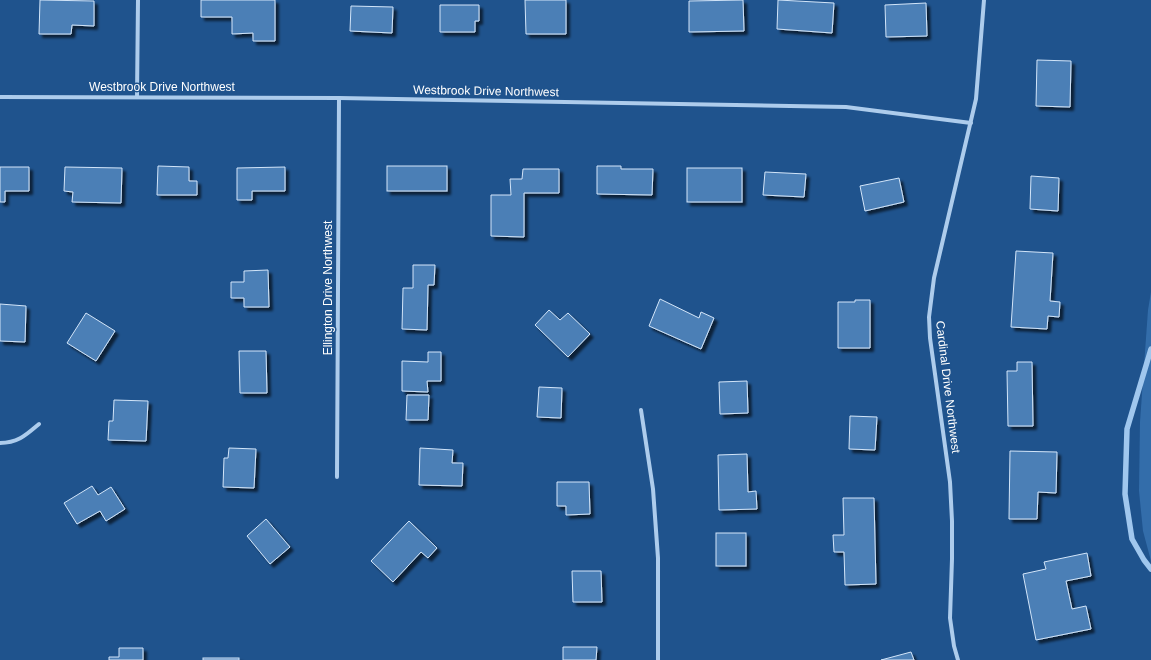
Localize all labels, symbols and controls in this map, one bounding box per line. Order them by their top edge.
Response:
street label: Westbrook Drive Northwest [89,80,236,94]
street label: Westbrook Drive Northwest [413,83,560,99]
street label: Ellington Drive Northwest [321,220,335,355]
street label: Cardinal Drive Northwest [933,320,963,455]

